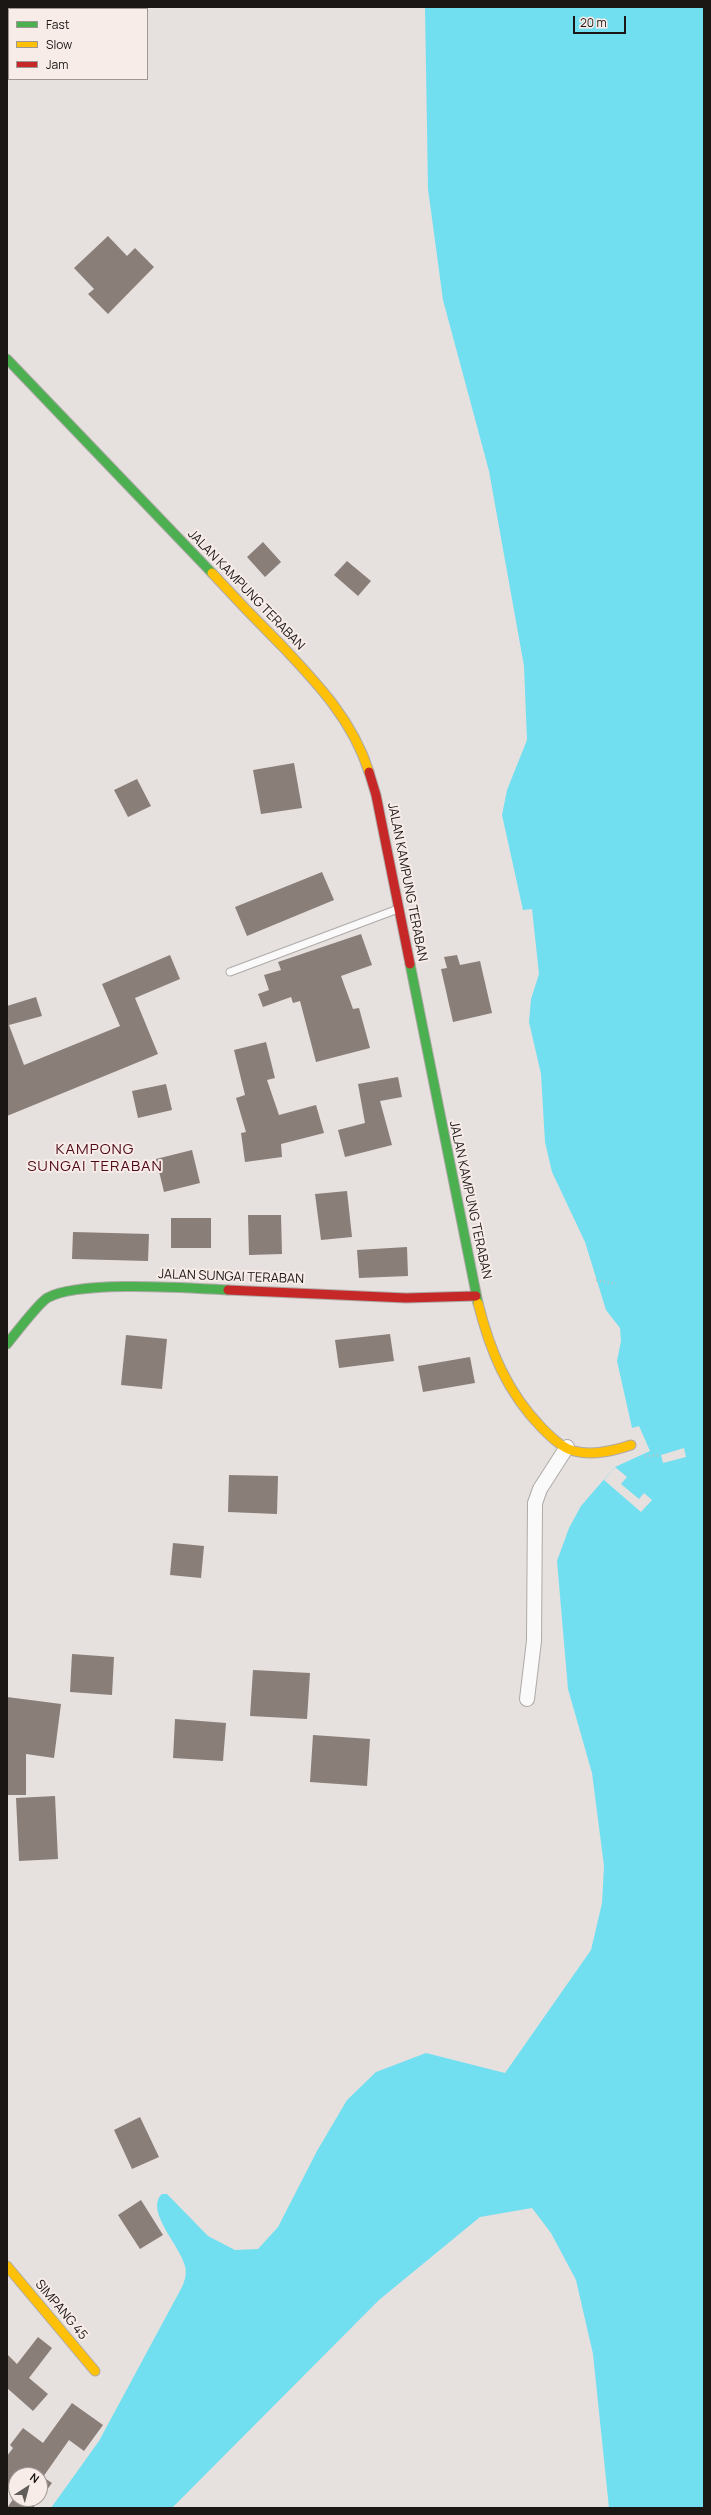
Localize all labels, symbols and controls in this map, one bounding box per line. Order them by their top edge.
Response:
legend [8,8,148,80]
scale bar [575,8,628,34]
text: 20 m [580,14,607,31]
text: Fast [46,16,70,33]
text: Slow [46,36,72,53]
text: Jam [46,56,68,73]
street label: JALAN KAMPUNG TERABAN [184,526,308,654]
street label: JALAN KAMPUNG TERABAN [384,801,430,963]
street label: JALAN KAMPUNG TERABAN [446,1119,494,1281]
district label: KAMPONG SUNGAI TERABAN [27,1141,163,1176]
street label: JALAN SUNGAI TERABAN [158,1267,304,1287]
street label: SIMPANG 45 [31,2277,91,2343]
north arrow [8,2467,48,2507]
text: N [27,2469,42,2486]

